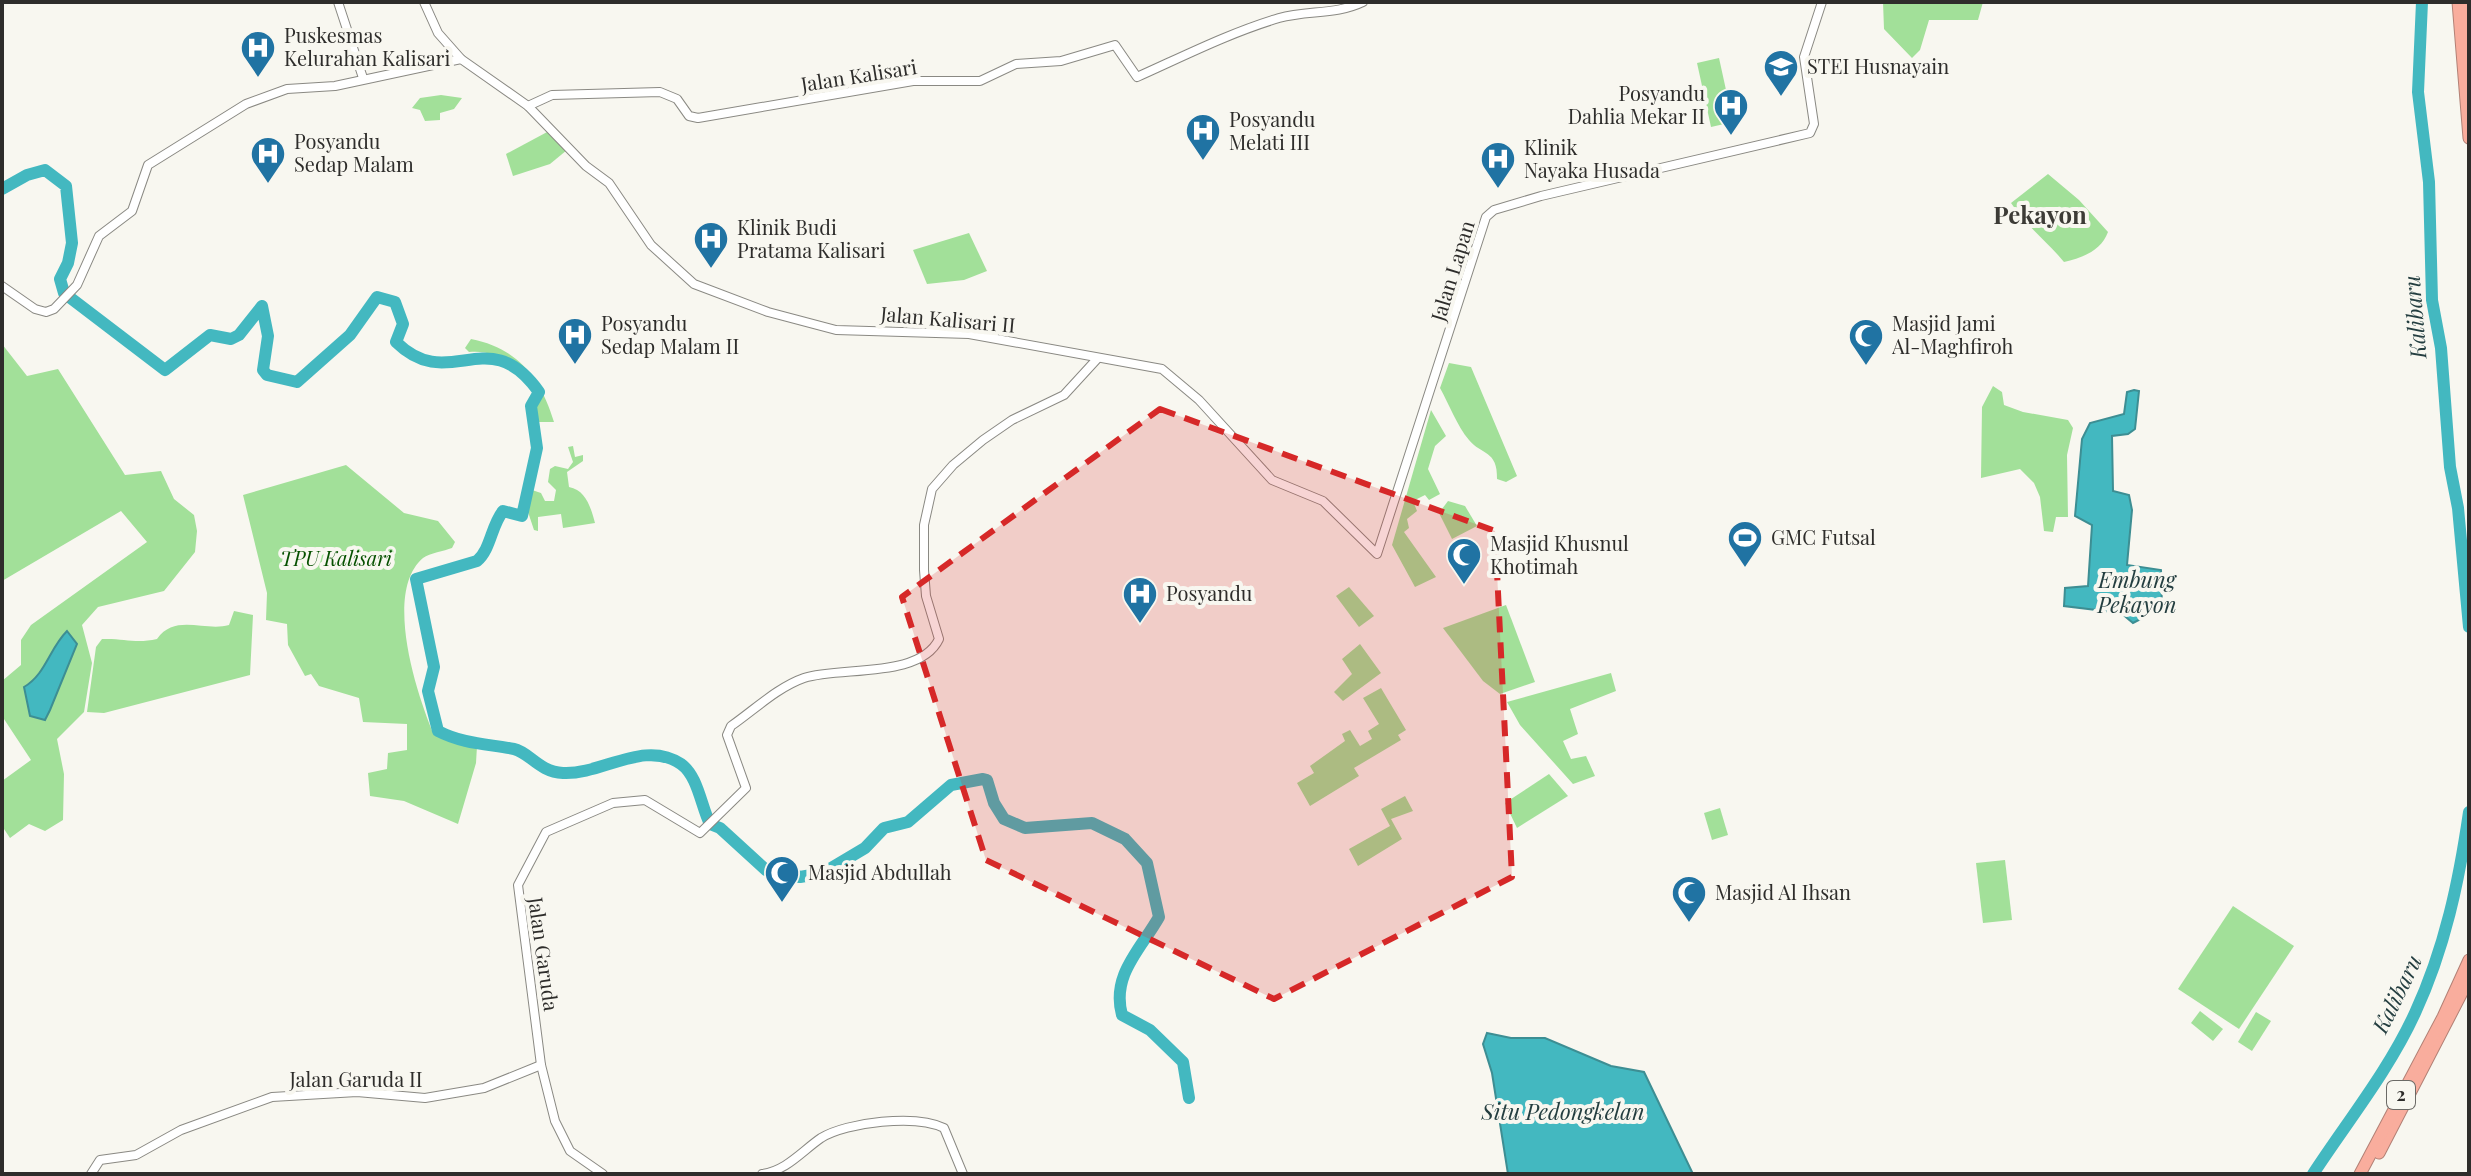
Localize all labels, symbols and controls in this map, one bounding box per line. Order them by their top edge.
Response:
place label: Puskesmas Kelurahan Kalisari [284,21,450,71]
hospital icon: Puskesmas Kelurahan Kalisari [239,29,277,79]
school or university icon: STEI Husnayain [1762,48,1800,98]
street label: Jalan Kalisari [798,52,919,97]
place label: STEI Husnayain [1807,52,1949,79]
place label: Posyandu Dahlia Mekar II [1568,79,1705,129]
hospital icon: Posyandu Dahlia Mekar II [1712,87,1750,137]
place label: Posyandu Melati III [1229,105,1316,155]
hospital icon: Posyandu Melati III [1184,112,1222,162]
place label: Posyandu Sedap Malam [294,127,414,177]
place label: Klinik Nayaka Husada [1524,133,1660,183]
hospital icon: Posyandu Sedap Malam [249,135,287,185]
hospital icon: Klinik Nayaka Husada [1479,140,1517,190]
district label: Pekayon [1993,198,2087,230]
place label: Klinik Budi Pratama Kalisari [737,213,885,263]
street label: Jalan Lapan [1423,217,1480,325]
hospital icon: Klinik Budi Pratama Kalisari [692,220,730,270]
water label: Kalibaru [2395,274,2433,361]
street label: Jalan Kalisari II [878,299,1017,338]
place label: Posyandu Sedap Malam II [601,309,739,359]
place label: Masjid Jami Al-Maghfiroh [1891,309,2014,359]
hospital icon: Posyandu Sedap Malam II [556,316,594,366]
mosque icon: Masjid Jami Al-Maghfiroh [1847,317,1885,367]
sports icon: GMC Futsal [1726,519,1764,569]
place label: GMC Futsal [1771,523,1876,550]
place label: Masjid Khusnul Khotimah [1490,529,1629,579]
mosque icon: Masjid Khusnul Khotimah [1445,536,1483,586]
park label: TPU Kalisari [280,544,393,571]
water label: Embung Pekayon [2096,564,2178,619]
hospital icon: Posyandu [1121,575,1159,625]
place label: Posyandu [1166,579,1253,606]
mosque icon: Masjid Abdullah [763,854,801,904]
place label: Masjid Abdullah [808,858,952,885]
mosque icon: Masjid Al Ihsan [1670,874,1708,924]
place label: Masjid Al Ihsan [1715,878,1851,905]
street label: Jalan Garuda [523,894,566,1012]
water label: Kalibaru [2364,949,2428,1039]
street label: Jalan Garuda II [289,1065,422,1092]
road number: 2 [2387,1081,2415,1109]
water label: Situ Pedongkelan [1481,1096,1644,1126]

